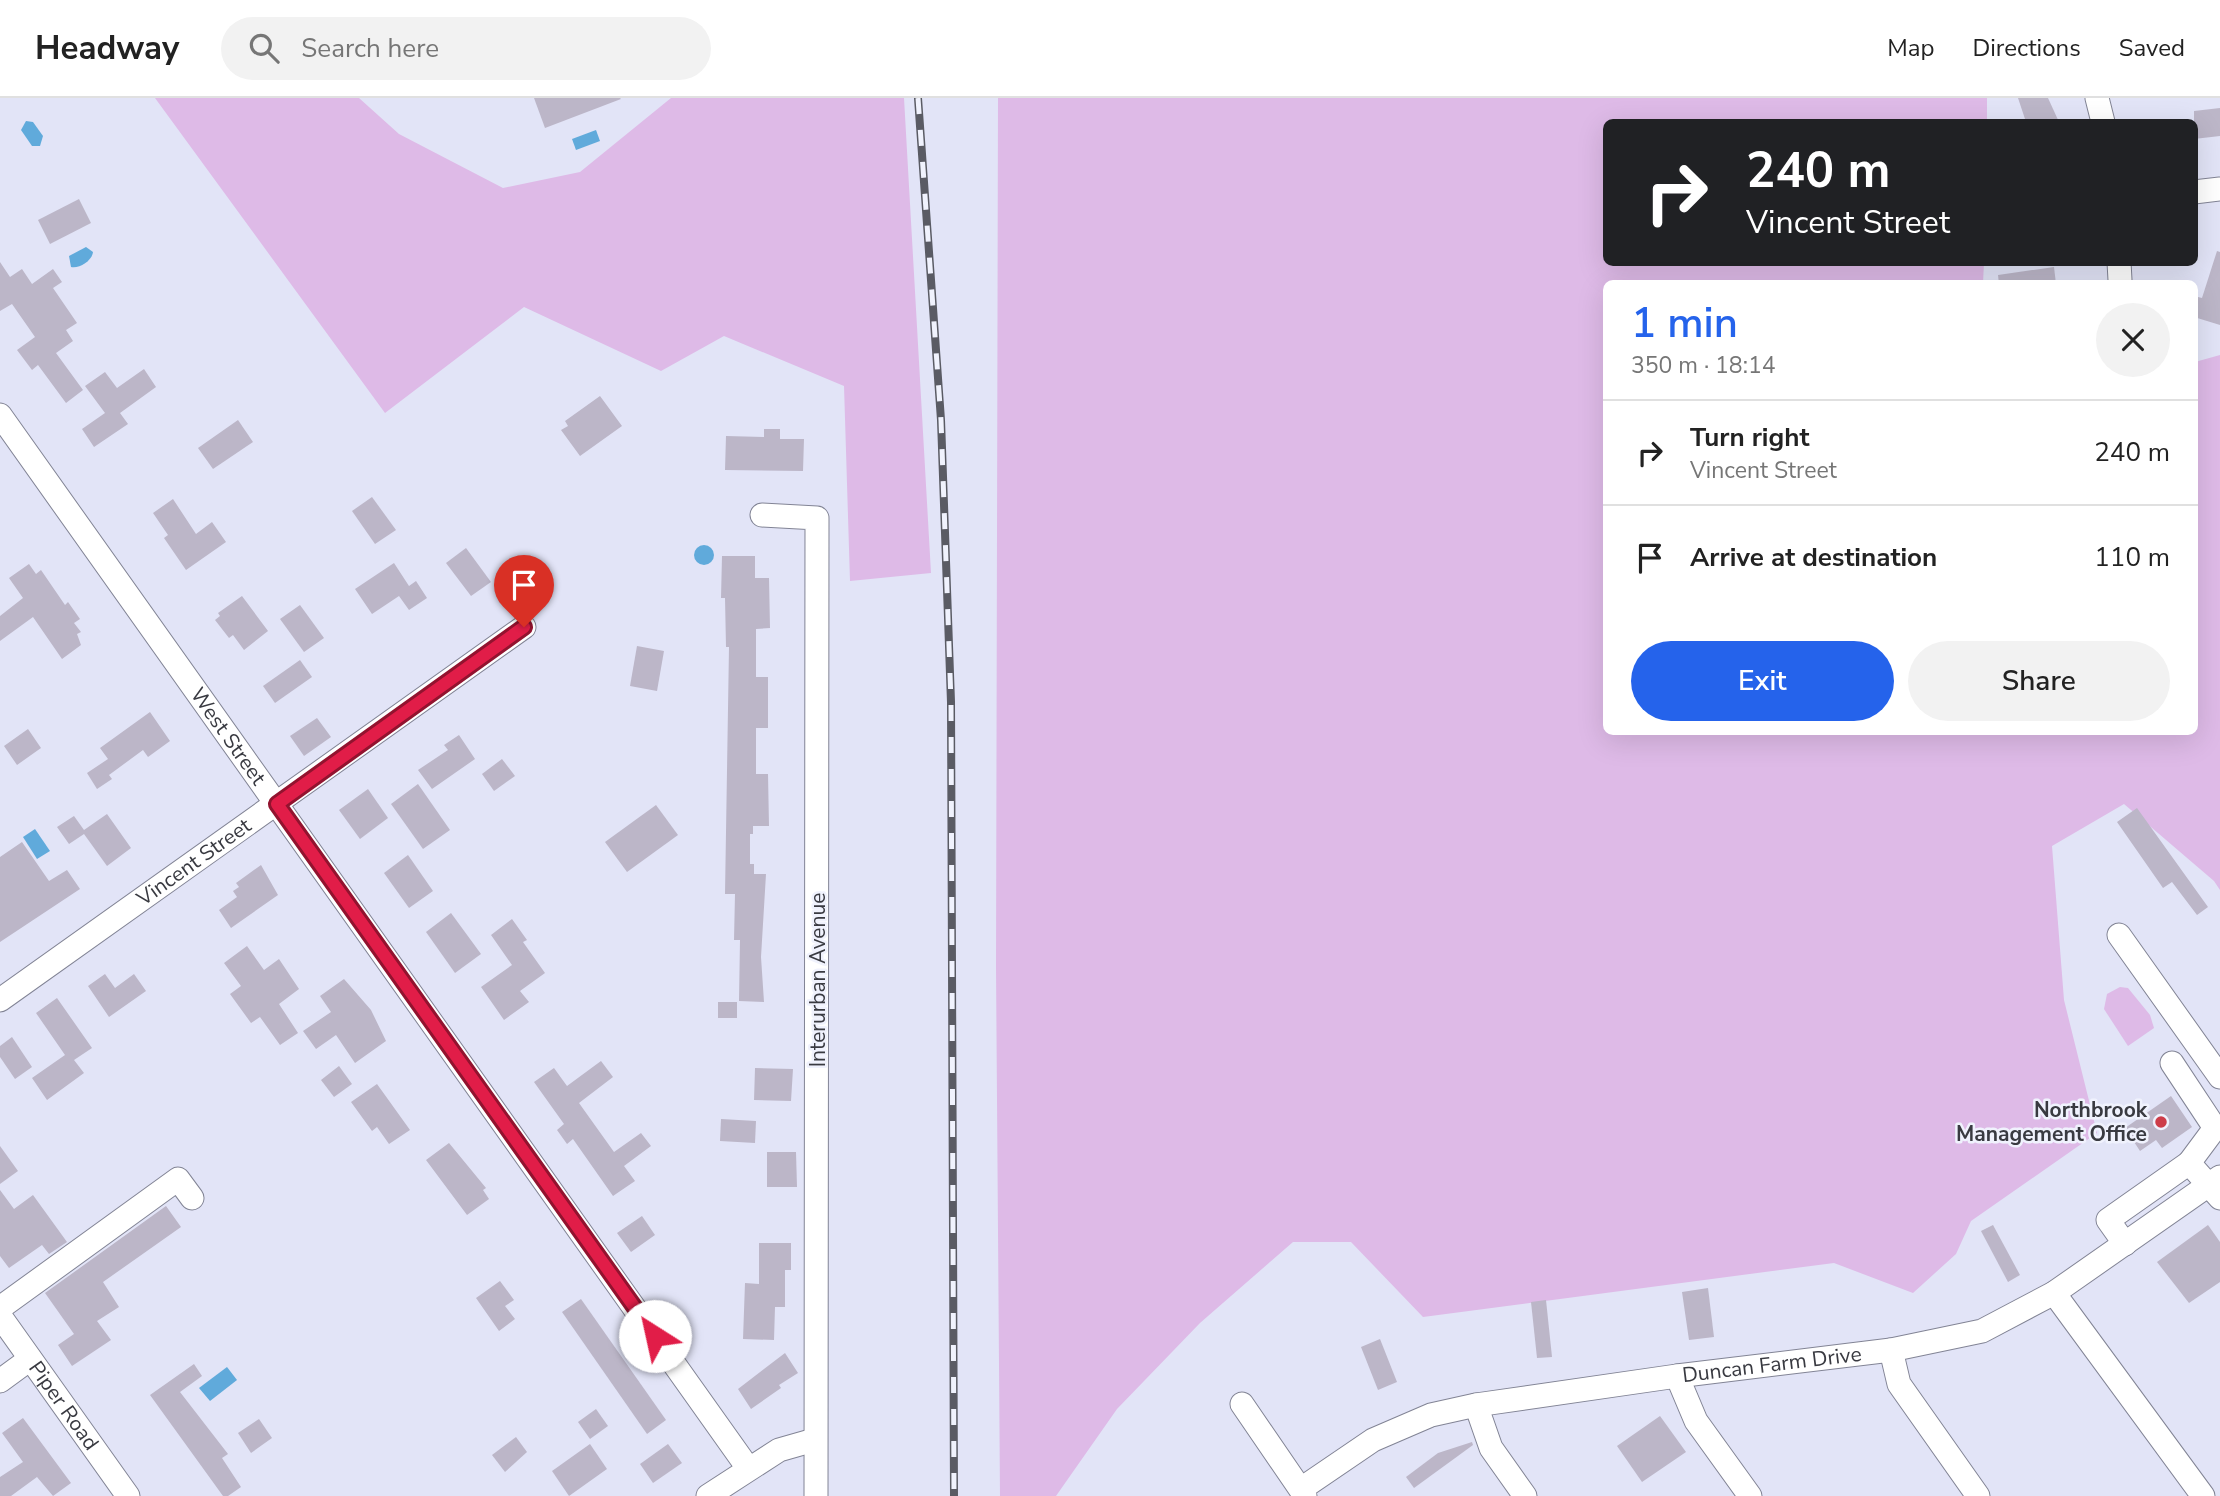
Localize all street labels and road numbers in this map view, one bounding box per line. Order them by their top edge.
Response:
street label: West Street [184,682,273,791]
street label: Vincent Street [130,811,257,913]
street label: Interurban Avenue [804,893,832,1067]
street label: Duncan Farm Drive [1681,1340,1863,1389]
street label: Piper Road [22,1355,105,1456]

